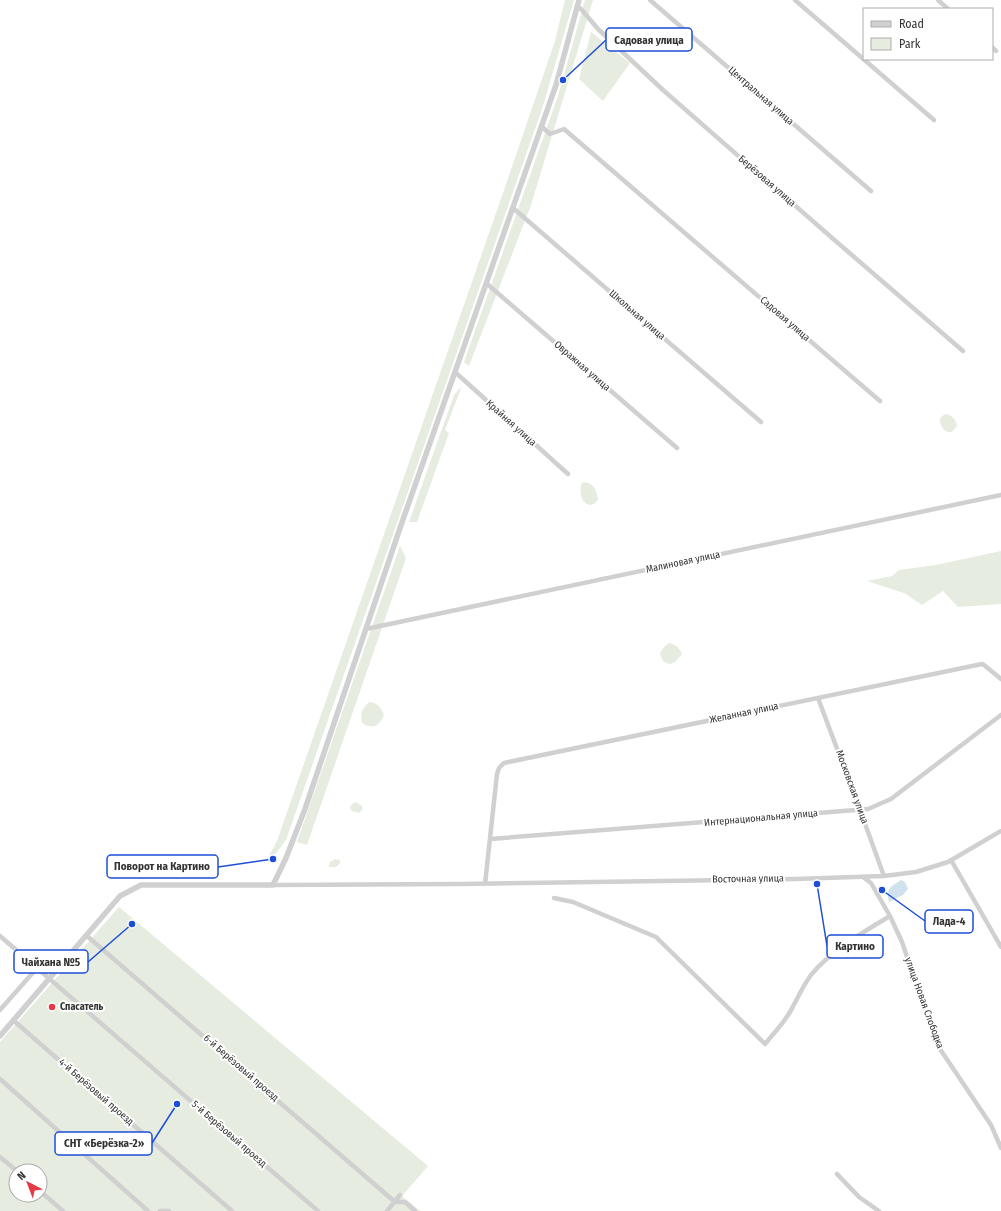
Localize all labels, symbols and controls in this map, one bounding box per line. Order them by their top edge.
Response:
legend [863,8,993,60]
text: Road [899,17,924,31]
callout: Садовая улица [606,28,692,51]
text: Садовая улица [614,34,684,47]
text: Park [899,37,921,51]
street label: Центральная улица [726,64,796,128]
street label: Берёзовая улица [736,153,798,209]
street label: Школьная улица [607,287,668,343]
street label: Садовая улица [758,294,813,344]
street label: Овражная улица [551,338,613,394]
street label: Крайняя улица [483,397,539,449]
street label: Малиновая улица [645,548,721,576]
street label: Желанная улица [708,700,780,726]
street label: Московская улица [833,748,871,826]
street label: Интернациональная улица [704,807,819,829]
callout: Поворот на Картино [107,855,218,878]
text: Поворот на Картино [114,860,210,873]
street label: Восточная улица [712,872,784,886]
callout: Лада-4 [925,910,973,933]
text: Лада-4 [933,915,966,928]
callout: Картино [827,935,883,958]
text: Картино [835,940,875,953]
callout: Чайхана №5 [14,950,88,973]
text: Чайхана №5 [22,956,81,969]
street label: улица Новая Слободка [902,956,946,1050]
place label: Спасатель [60,1001,104,1013]
marker: Спасатель [47,1002,57,1012]
street label: 6-й Берёзовый проезд [201,1032,281,1104]
street label: 4-й Берёзовый проезд [56,1056,136,1128]
street label: 5-й Берёзовый проезд [189,1098,269,1170]
callout: СНТ «Берёзка-2» [55,1132,152,1155]
text: СНТ «Берёзка-2» [64,1137,145,1150]
north arrow [8,1163,48,1203]
text: N [15,1169,28,1183]

